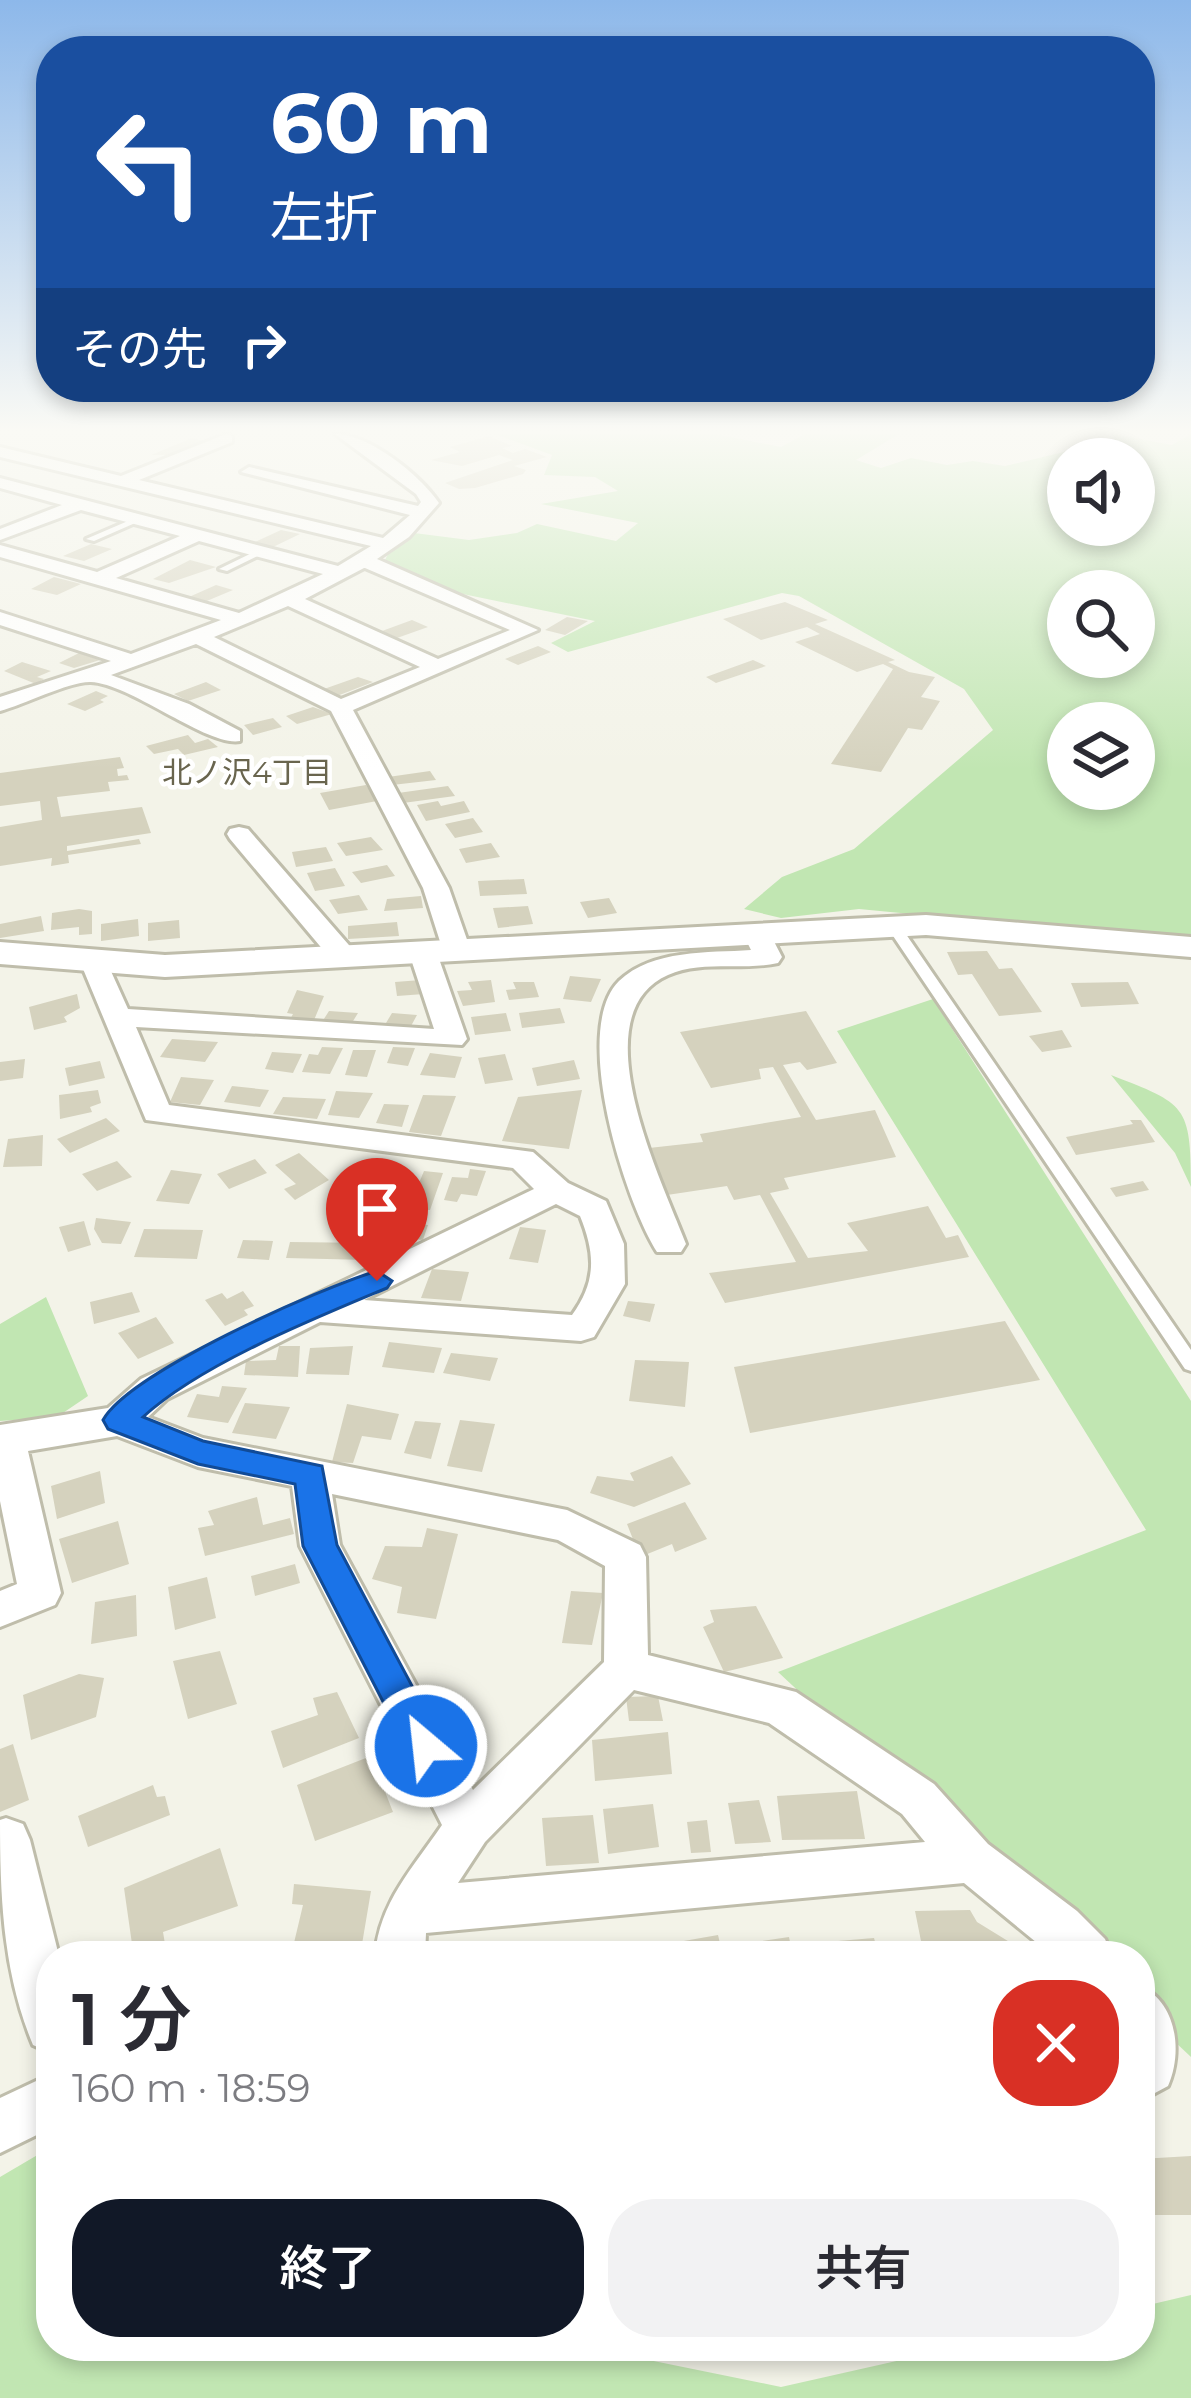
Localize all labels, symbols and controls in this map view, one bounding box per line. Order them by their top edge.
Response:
text: 60 m [270,72,492,174]
icon: left [72,84,228,240]
text: 左折 [270,185,378,251]
icon: right [231,312,297,378]
text: その先 [72,321,207,376]
map controls [1047,438,1155,810]
button: sound [1047,438,1155,546]
button: search [1047,570,1155,678]
button: layers [1047,702,1155,810]
district label: 北ノ沢4丁目 [162,754,332,791]
pin [326,1158,428,1281]
icon: arrive [344,1176,410,1242]
position arrow [363,1683,489,1809]
text: 1 分 [72,1975,191,2063]
button: close [993,1980,1119,2106]
text: 160 m · 18:59 [72,2064,311,2112]
button: 終了 [72,2199,584,2337]
button: 共有 [608,2199,1119,2337]

